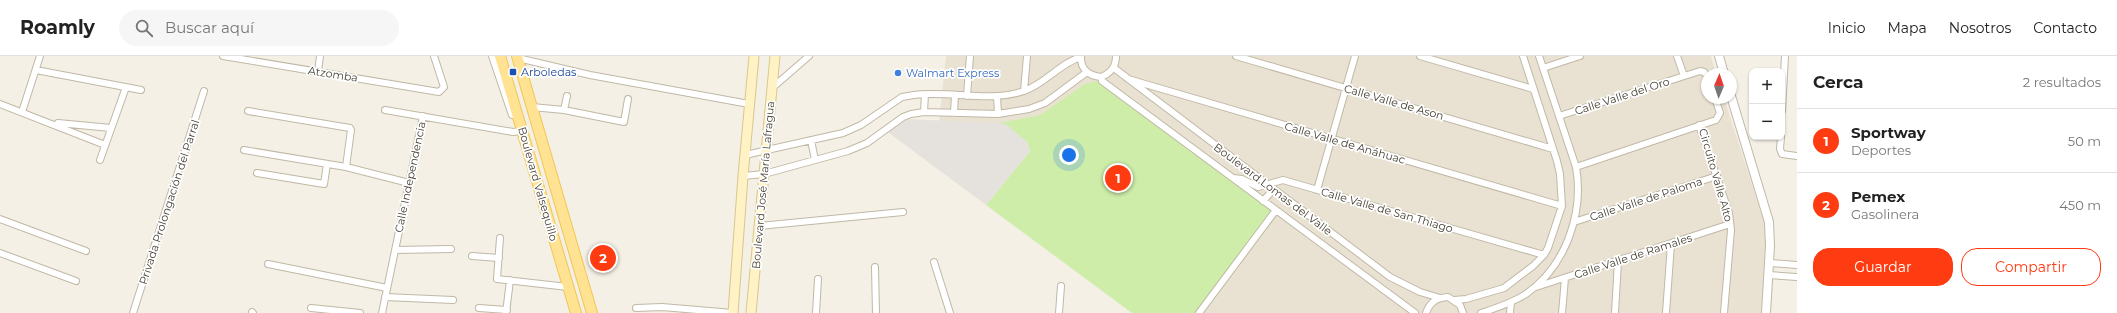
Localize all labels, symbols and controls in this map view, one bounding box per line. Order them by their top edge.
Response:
search box [119,10,399,46]
text: Roamly [20,16,95,39]
icon: search [133,17,155,39]
text: Buscar aquí [165,18,254,37]
text: Inicio [1828,19,1865,37]
text: Mapa [1887,19,1927,37]
text: Nosotros [1949,19,2011,37]
text: Contacto [2033,19,2097,37]
street label: Atzomba [307,63,359,85]
place label: Arboledas [521,65,577,79]
place label: Walmart Express [906,66,1000,80]
marker: Arboledas [508,67,518,77]
marker: Walmart Express [893,68,903,78]
north arrow [1701,68,1737,104]
map controls [1749,68,1785,140]
button: + [1749,68,1785,104]
text: Cerca [1813,72,1863,92]
street label: Calle Valle del Oro [1573,74,1671,118]
text: 2 resultados [2023,74,2101,90]
street label: Calle Valle de Ason [1342,81,1446,123]
street label: Boulevard José María Lafragua [749,100,777,270]
button: − [1749,104,1785,140]
street label: Privada Prolongación del Parral [136,118,202,286]
street label: Calle Valle de Anáhuac [1283,119,1407,167]
street label: Calle Independencia [391,120,429,234]
text: Sportway [1851,123,1926,142]
street label: Boulevard Valsequillo [515,125,561,243]
street label: Circuito Valle Alto [1696,127,1736,223]
text: 1 [1823,133,1829,149]
text: 50 m [2068,133,2101,149]
street label: Boulevard Lomas del Valle [1211,140,1335,238]
text: Deportes [1851,142,1911,158]
your location [1059,145,1079,165]
pin: 1 [1105,163,1131,193]
street label: Calle Valle de Paloma [1588,174,1704,224]
street label: Calle Valle de San Thiago [1319,184,1455,236]
text: Pemex [1851,187,1905,206]
text: 2 [1822,197,1830,213]
text: 450 m [2059,197,2101,213]
text: Gasolinera [1851,206,1919,222]
street label: Calle Valle de Ramales [1572,230,1694,282]
pin: 2 [590,243,616,273]
button: Guardar [1813,248,1953,286]
button: Compartir [1961,248,2101,286]

